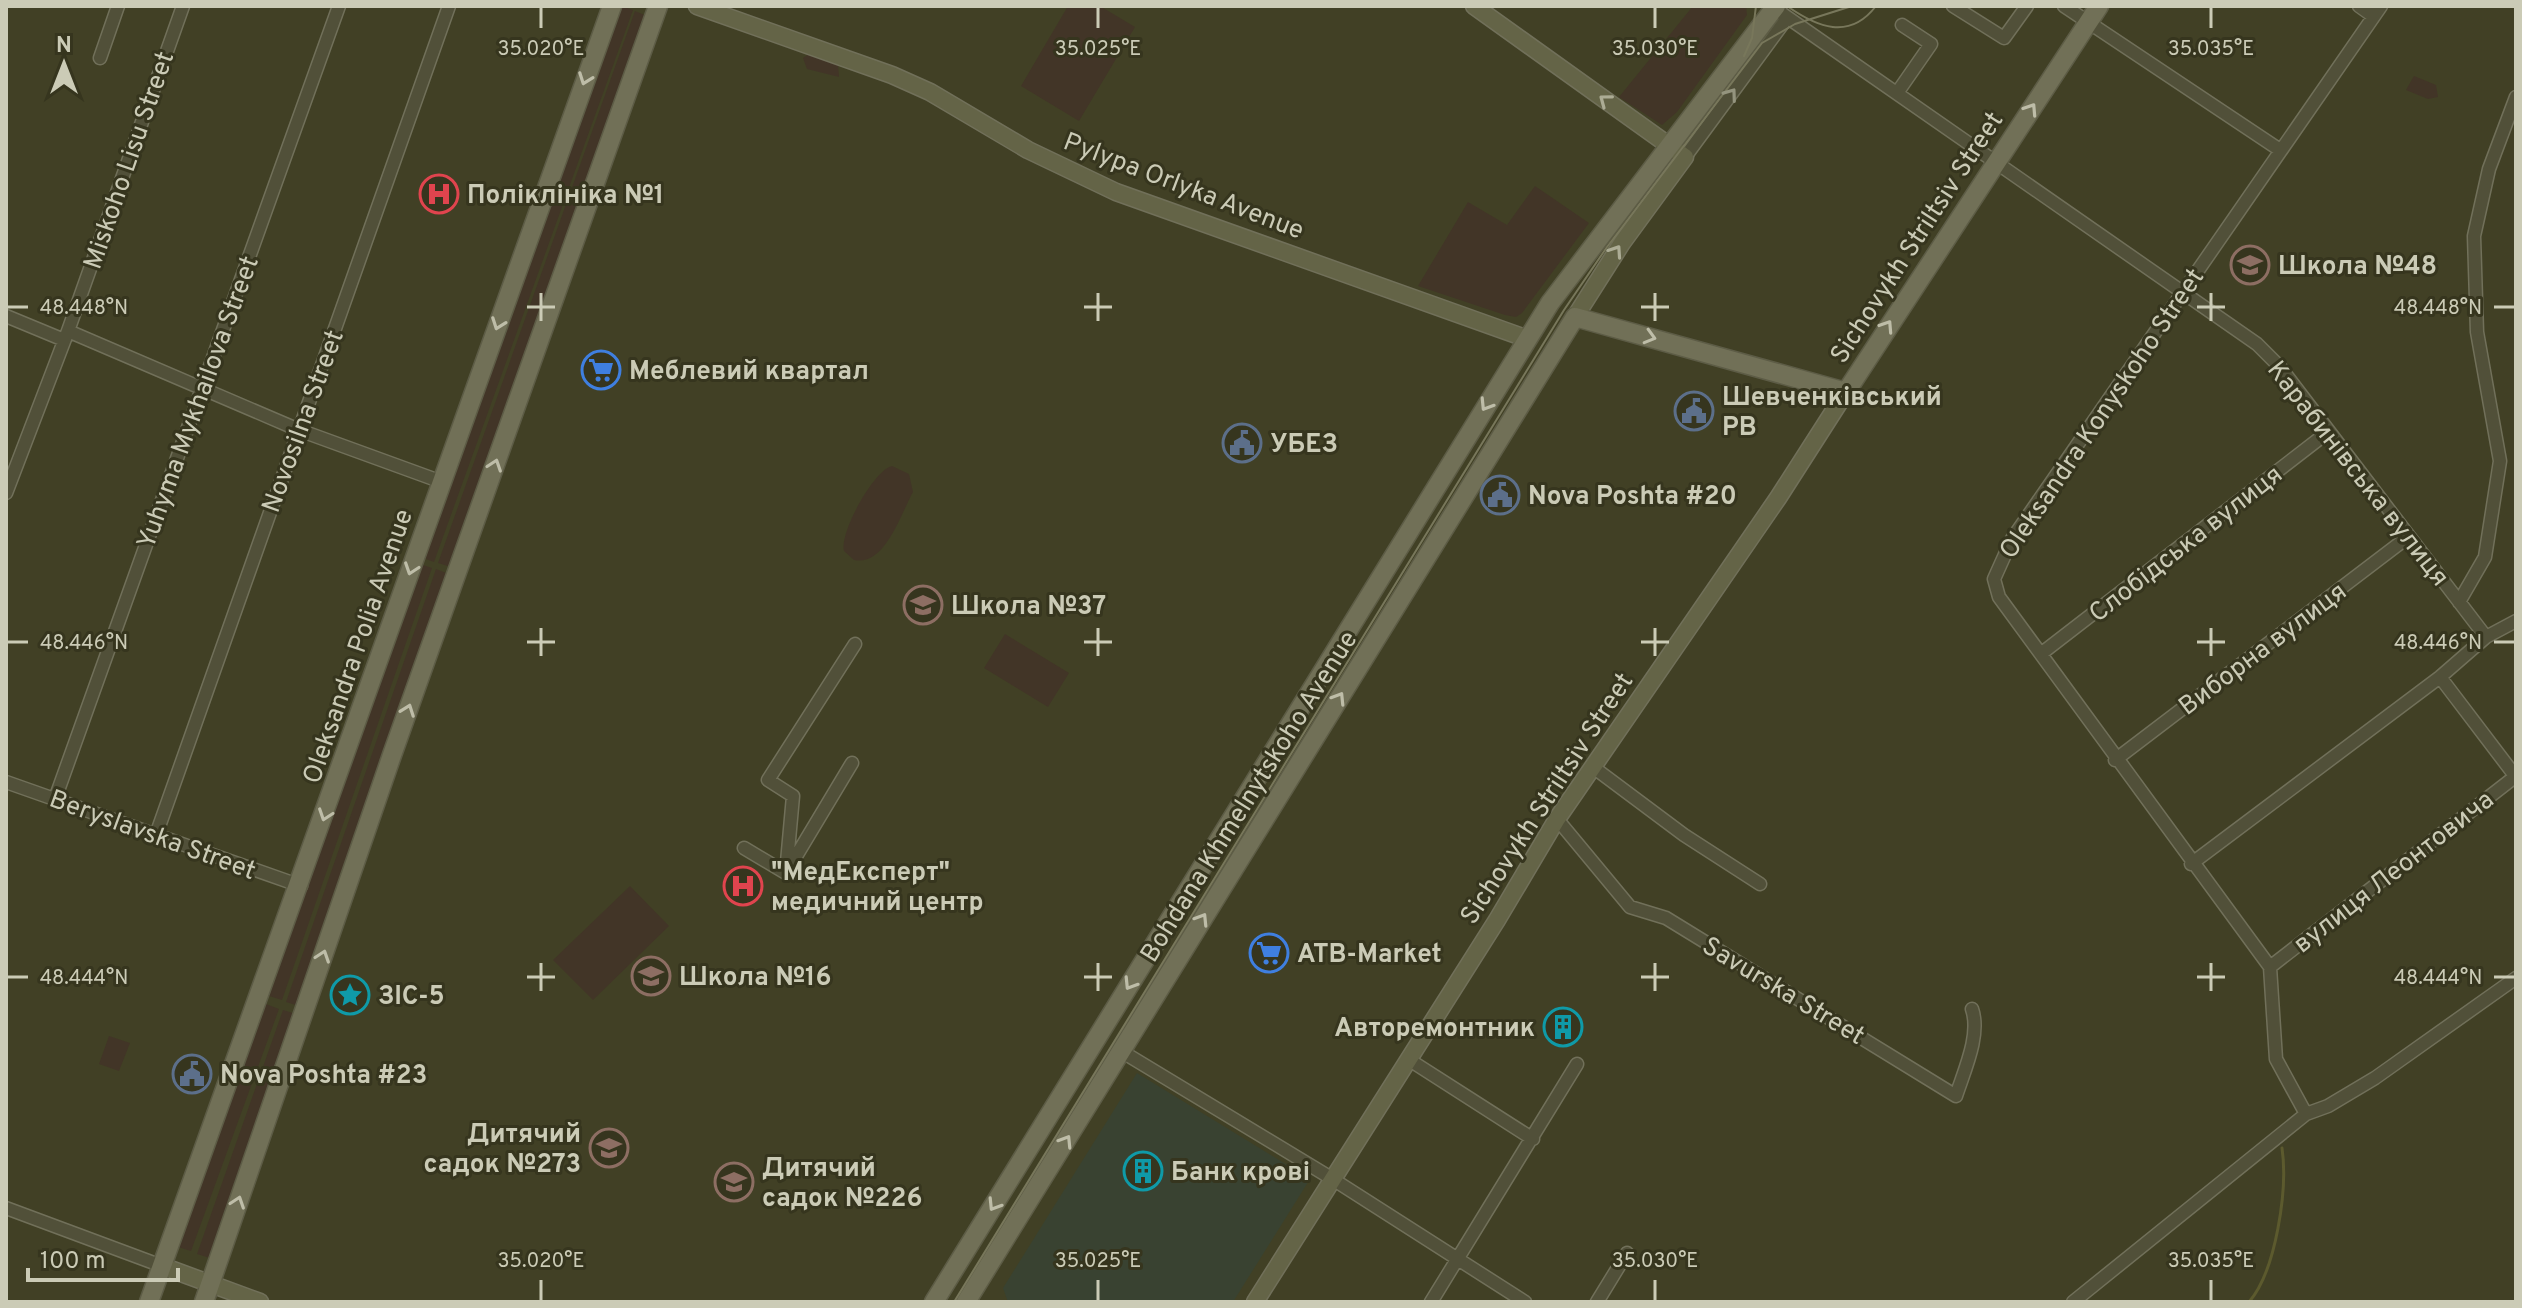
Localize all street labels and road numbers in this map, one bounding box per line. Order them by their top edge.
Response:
street label: Miskoho Lisu Street [78,48,183,274]
street label: Sichovykh Striltsiv Street [1824,106,2012,371]
street label: Pylypa Orlyka Avenue [1058,126,1308,248]
street label: Yuhyma Mykhailova Street [131,252,268,554]
street label: Oleksandra Konyskoho Street [1993,263,2213,566]
street label: Novosilna Street [256,326,353,518]
street label: Карабинівська вулиця [2259,355,2455,594]
street label: Слобідська вулиця [2083,459,2290,631]
street label: Oleksandra Polia Avenue [297,505,422,788]
street label: Виборна вулиця [2173,576,2354,724]
street label: Bohdana Khmelnytskoho Avenue [1134,625,1366,969]
street label: Sichovykh Striltsiv Street [1454,667,1642,932]
street label: Beryslavska Street [44,784,260,889]
street label: вулиця Леонтовича [2288,784,2501,962]
street label: Savurska Street [1695,931,1870,1054]

